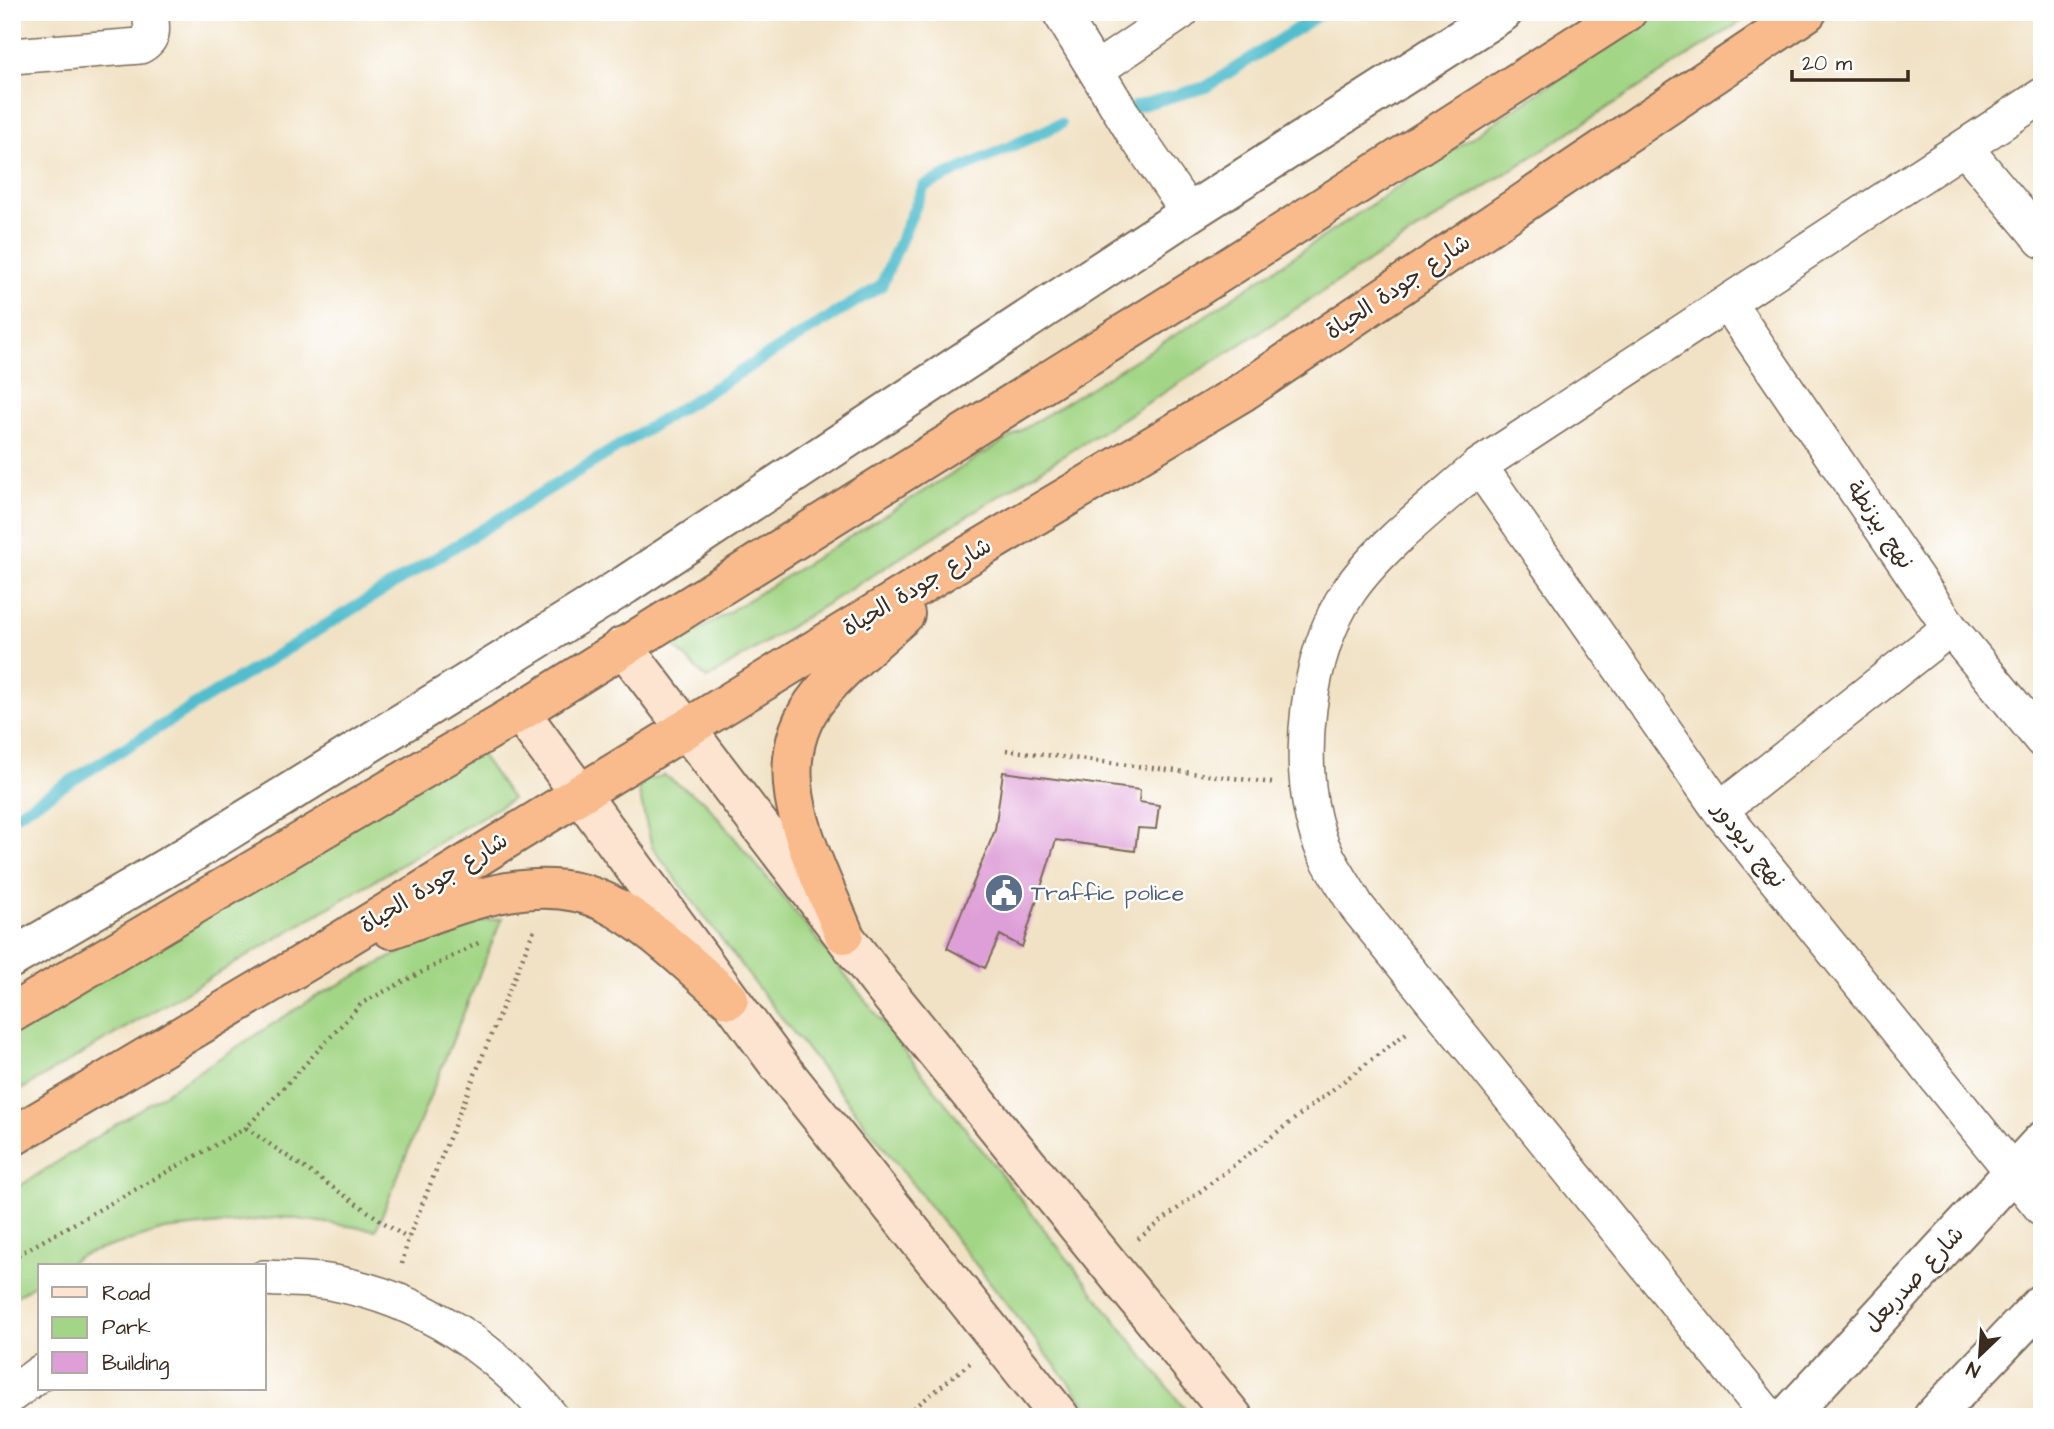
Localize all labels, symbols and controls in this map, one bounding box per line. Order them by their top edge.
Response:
scale bar [1792,38,1907,82]
text: 20 m [1802,49,1853,78]
street label: شارع جودة الحياة [1319,227,1477,347]
street label: نهج بيزنطة [1839,474,1921,576]
street label: شارع جودة الحياة [836,530,998,644]
street label: نهج ديودور [1704,793,1793,895]
street label: شارع جودة الحياة [354,825,514,941]
public building icon: Traffic police [983,872,1025,914]
place label: Traffic police [1031,877,1184,909]
street label: شارع صدربعل [1856,1219,1972,1339]
legend [38,1264,266,1390]
text: Road [102,1279,150,1308]
text: Park [102,1313,151,1342]
north arrow [1946,1320,2016,1390]
text: Building [102,1349,170,1380]
text: N [1962,1354,1985,1384]

